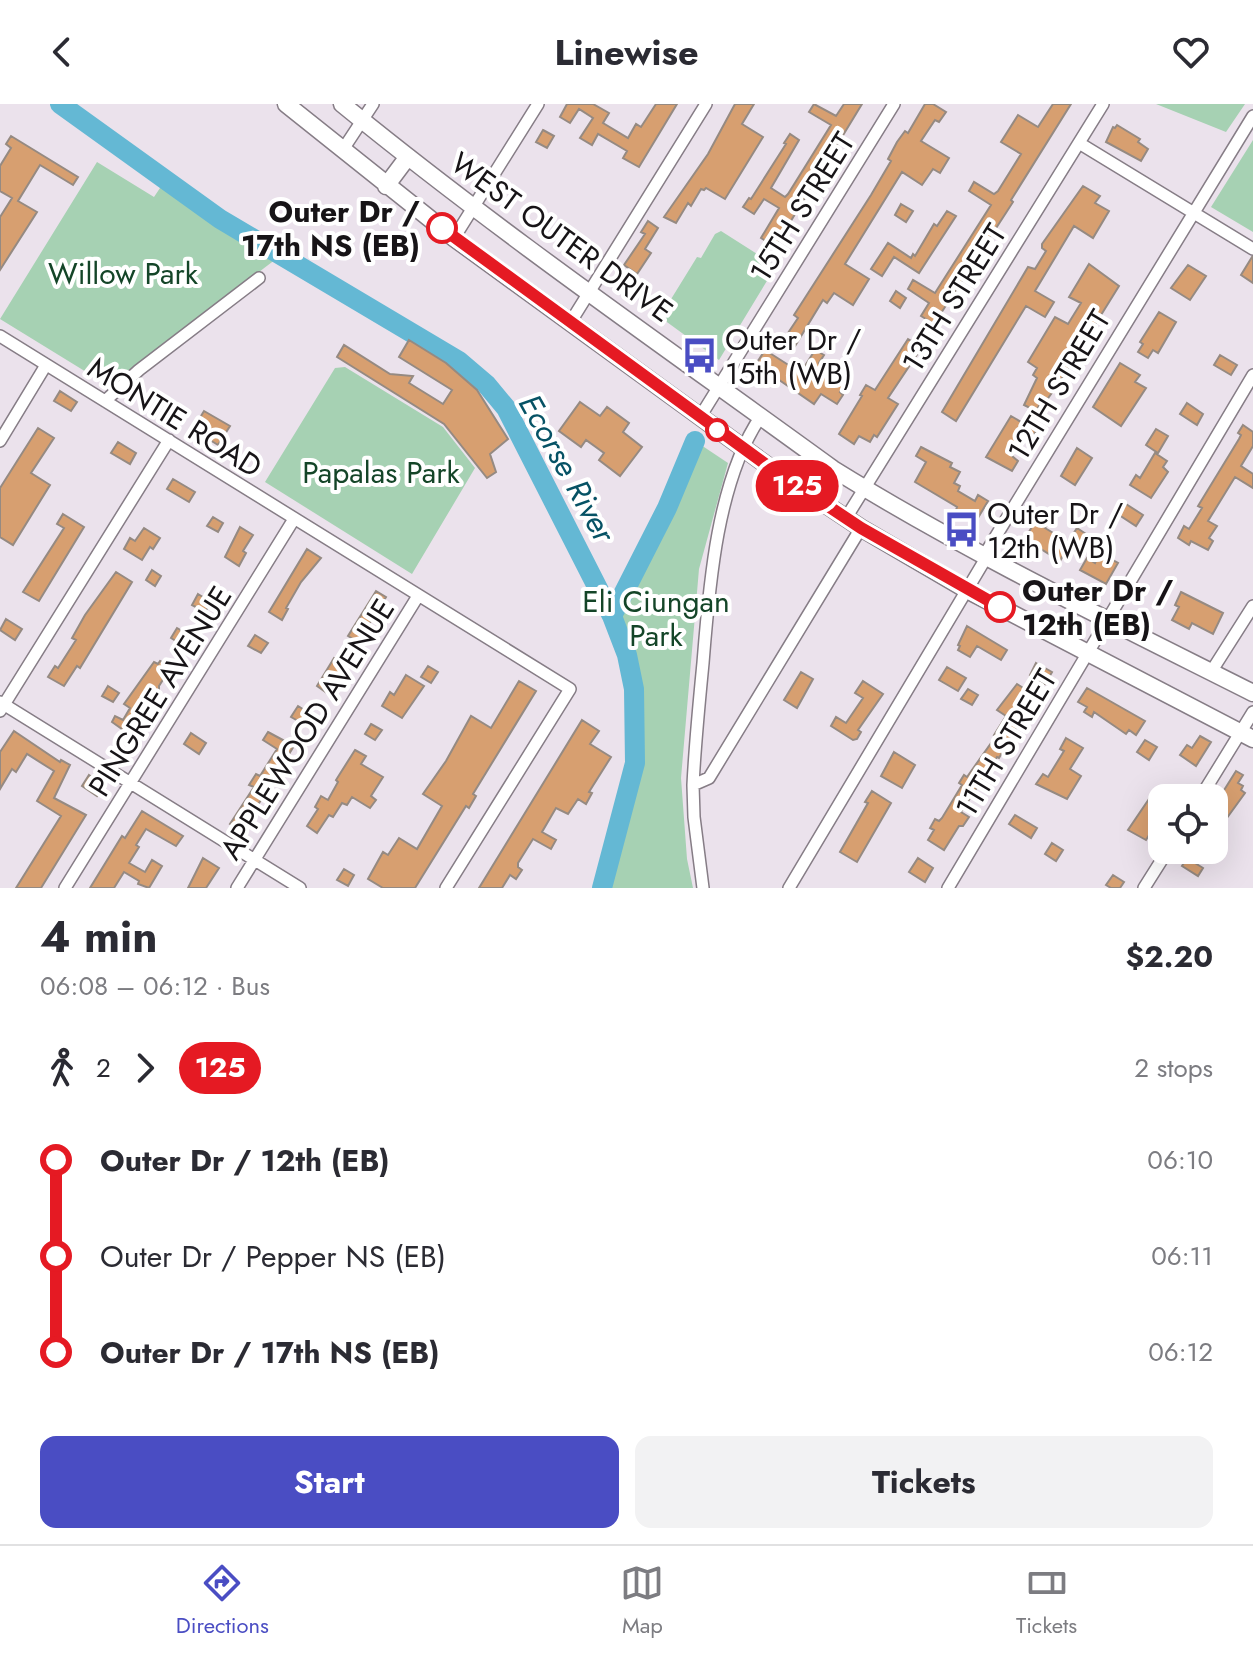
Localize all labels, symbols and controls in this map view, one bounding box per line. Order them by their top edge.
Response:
text: Linewise [554,26,699,78]
icon: back [40,30,84,74]
icon: heart [1169,30,1213,74]
street label: 15TH STREET [739,124,865,290]
street label: WEST OUTER DRIVE [442,142,682,332]
place label: Outer Dr / 17th NS (EB) [241,190,420,267]
marker: Outer Dr / 17th NS (EB) [427,213,457,243]
street label: 13TH STREET [891,216,1017,380]
park label: Willow Park [48,252,199,295]
street label: 12TH STREET [997,301,1121,469]
place label: Outer Dr / 15th (WB) [725,318,862,395]
bus stop icon: Outer Dr / 15th (WB) [680,337,718,375]
street label: MONTIE ROAD [80,346,270,488]
water label: Ecorse River [507,386,628,552]
unlabelled marker [706,419,728,441]
park label: Papalas Park [302,451,460,494]
line badge: 125 [751,460,843,512]
text: 125 [772,465,822,506]
place label: Outer Dr / 12th (WB) [987,492,1124,569]
bus stop icon: Outer Dr / 12th (WB) [942,511,980,549]
place label: Outer Dr / 12th (EB) [1022,569,1174,646]
street label: PINGREE AVENUE [78,578,242,804]
park label: Eli Ciungan Park [582,580,730,657]
street label: APPLEWOOD AVENUE [209,590,405,868]
marker: Outer Dr / 12th (EB) [985,592,1015,622]
street label: 11TH STREET [945,661,1067,825]
map controls [1148,784,1228,864]
button: locate [1148,784,1228,864]
text: 4 min [40,905,157,969]
text: $2.20 [1125,935,1213,978]
text: 06:08 – 06:12 · Bus [40,967,270,1005]
icon: walk [40,1046,84,1090]
icon: forward [123,1046,167,1090]
text: 125 [195,1047,245,1088]
text: 2 [96,1049,111,1087]
text: 2 stops [1134,1049,1213,1087]
text: Outer Dr / 12th (EB) [100,1139,390,1182]
text: 06:10 [1147,1141,1213,1179]
text: Outer Dr / Pepper NS (EB) [100,1235,446,1278]
text: 06:11 [1151,1237,1213,1275]
text: Outer Dr / 17th NS (EB) [100,1331,440,1374]
text: 06:12 [1148,1333,1213,1371]
button: Start [40,1436,619,1528]
button: Tickets [635,1436,1213,1528]
tab: Directions [176,1561,269,1641]
tab: Map [620,1561,664,1641]
tab: Tickets [1016,1561,1077,1641]

